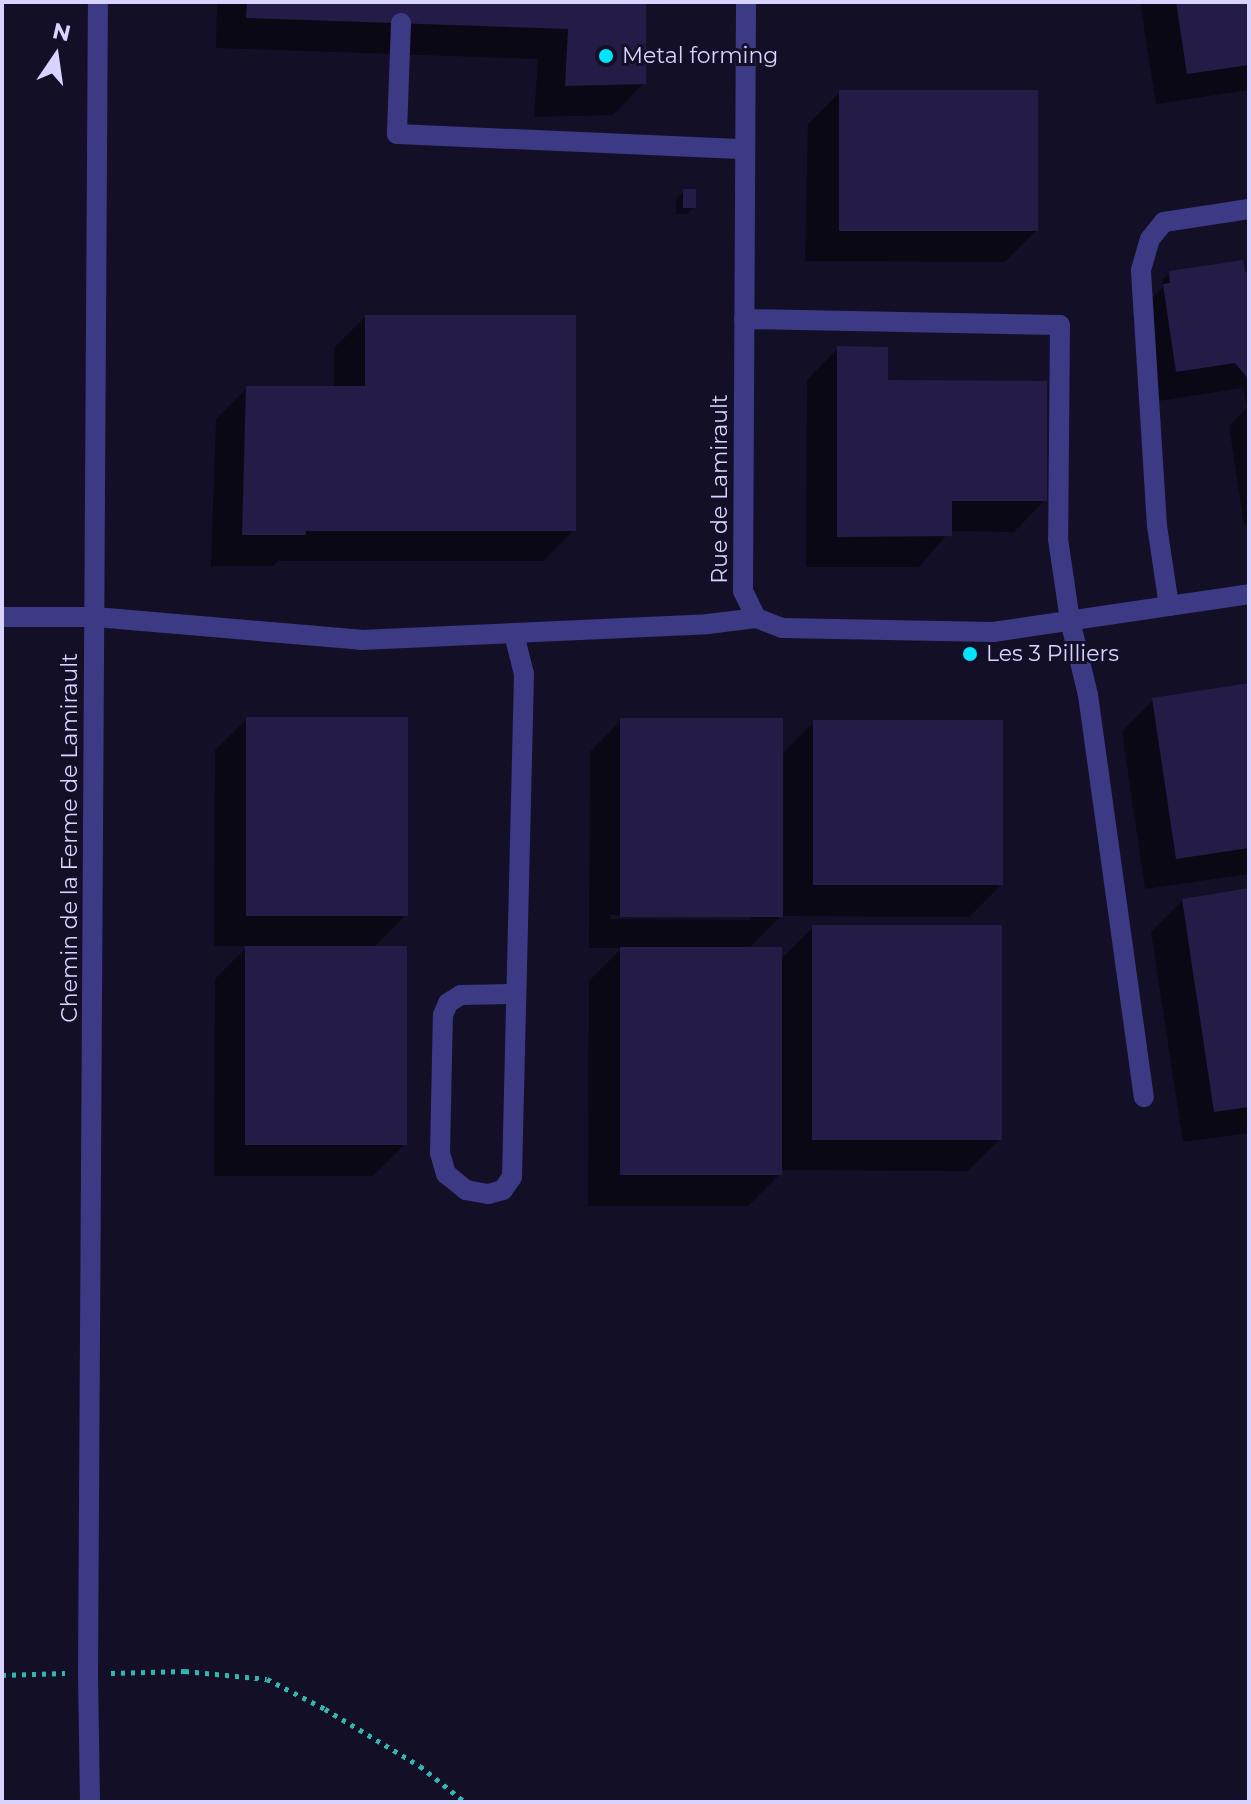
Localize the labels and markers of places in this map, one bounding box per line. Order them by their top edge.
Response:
place label: Metal forming [622,43,778,69]
marker: Metal forming [597,47,615,65]
place label: Les 3 Pilliers [986,641,1119,667]
marker: Les 3 Pilliers [961,645,979,663]

